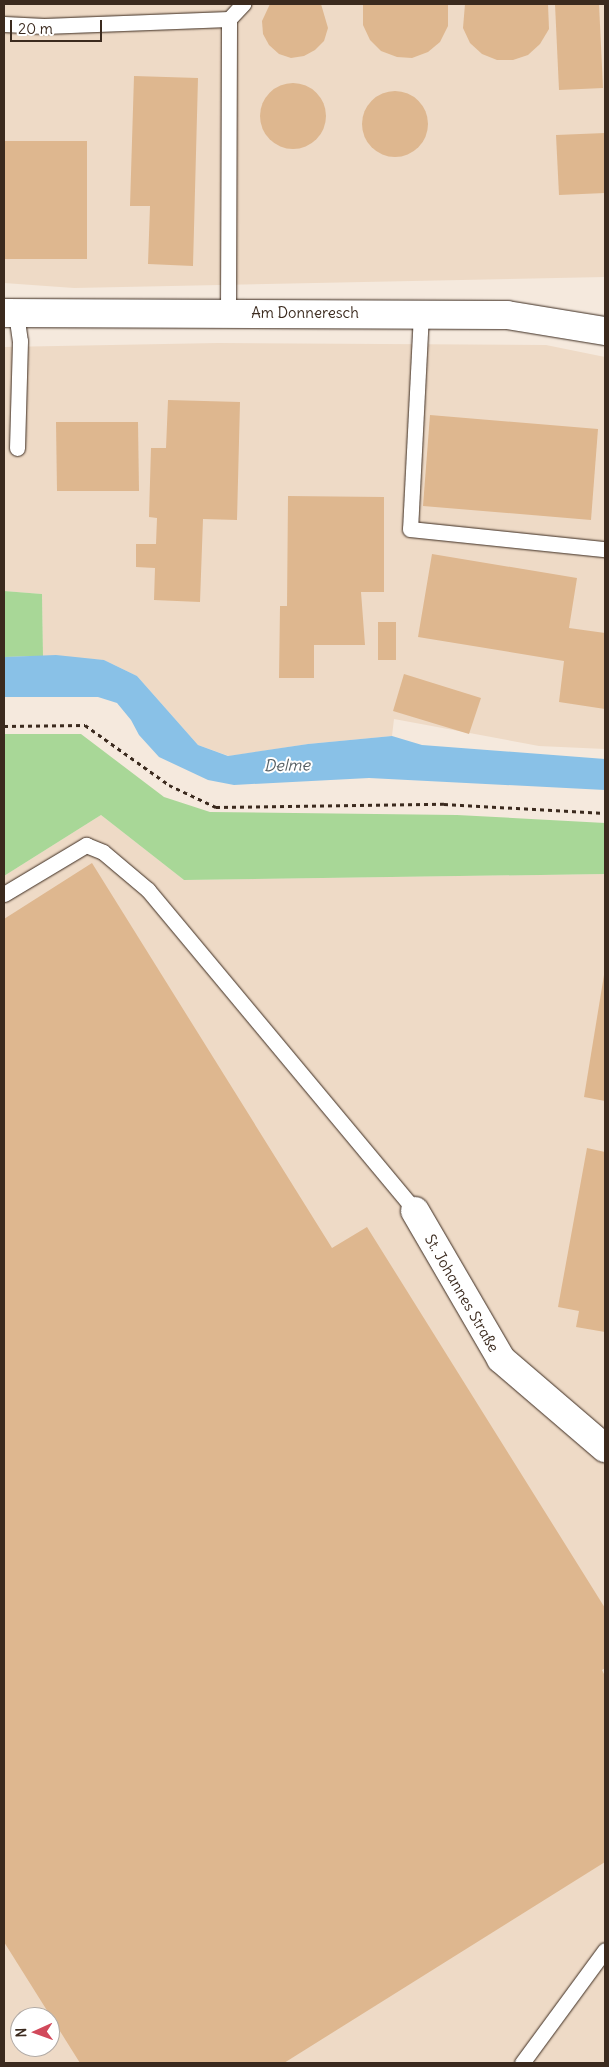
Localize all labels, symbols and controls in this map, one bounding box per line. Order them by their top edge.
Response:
scale bar [12,10,105,42]
text: 20 m [18,19,53,38]
street label: Am Donneresch [251,304,359,322]
water label: Delme [264,755,310,775]
street label: St. Johannes Straße [421,1231,503,1355]
north arrow [10,2007,60,2057]
text: N [12,2027,30,2038]

